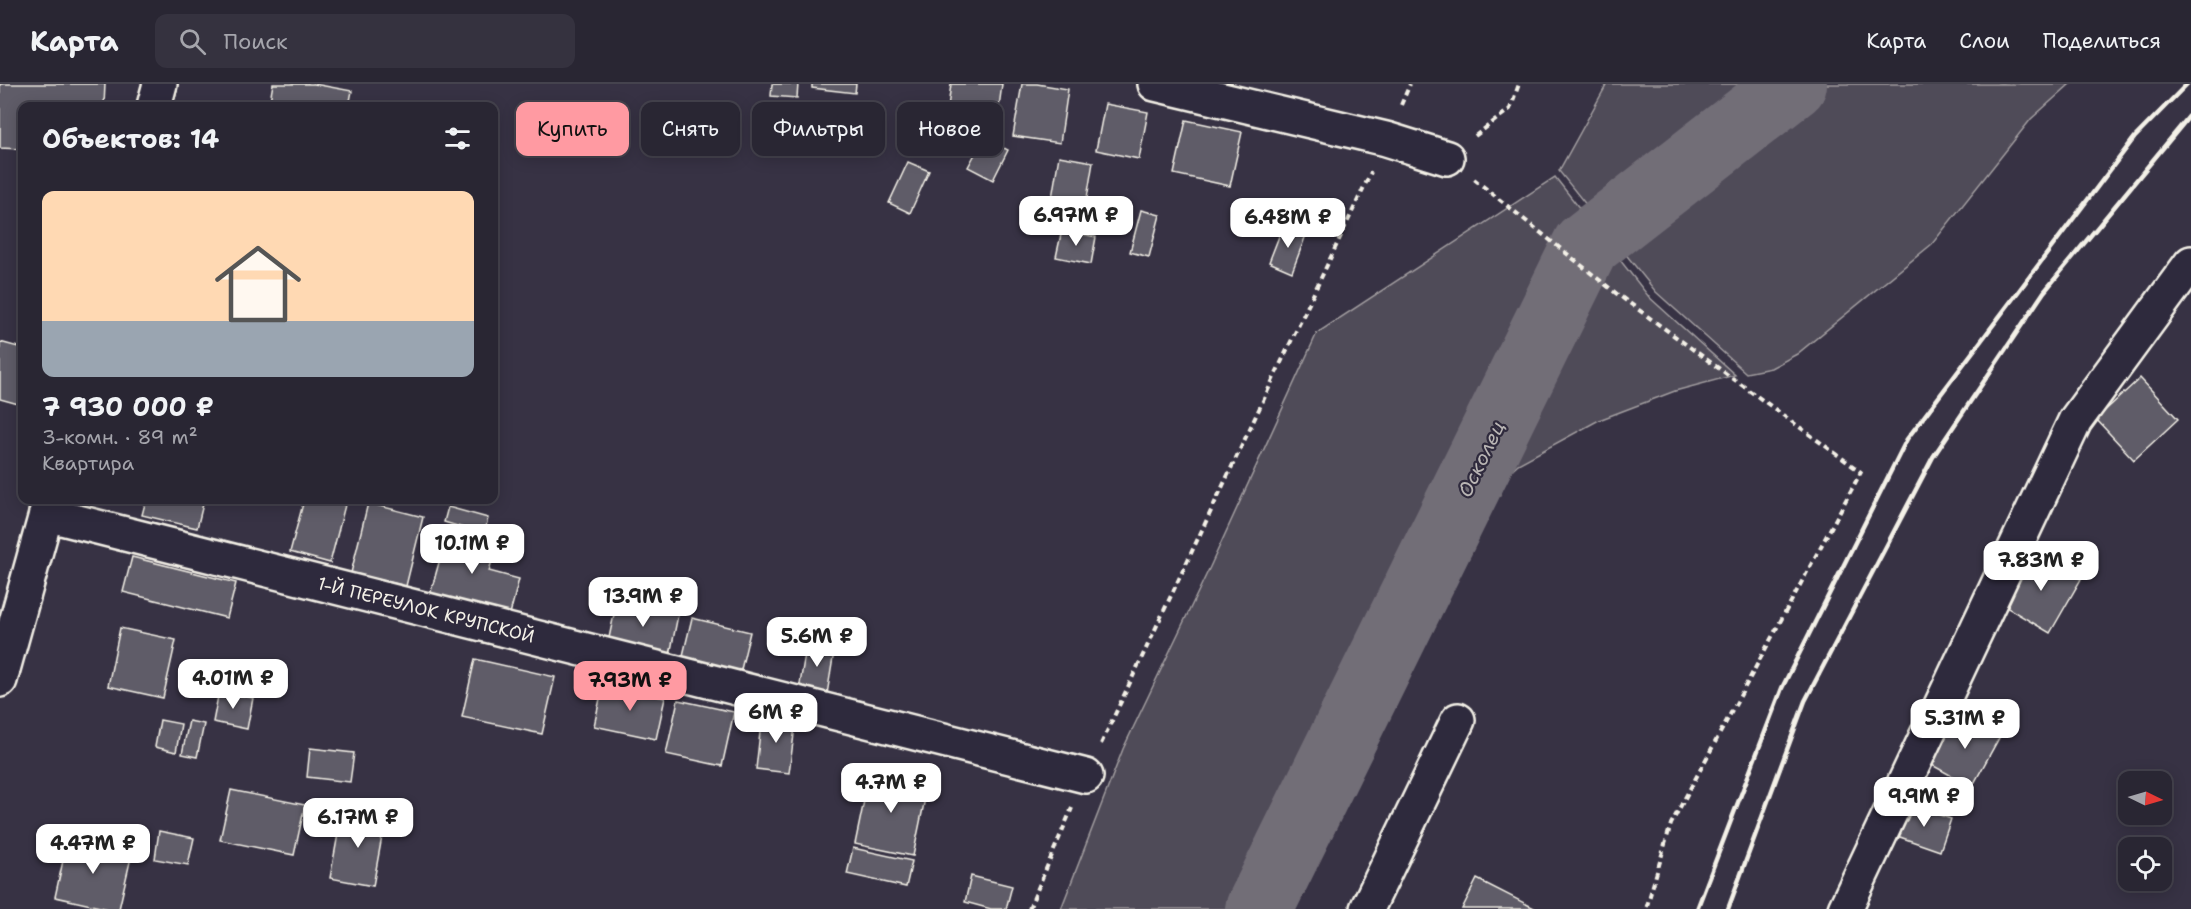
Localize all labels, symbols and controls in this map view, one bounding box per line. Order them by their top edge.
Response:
search box [155,14,575,68]
text: Карта [30,22,119,60]
icon: search [176,25,209,58]
text: Поиск [224,27,288,56]
text: Карта [1866,27,1926,55]
text: Слои [1959,27,2010,55]
text: Поделиться [2043,27,2161,55]
chip: Купить [516,102,629,156]
chip: Снять [641,102,740,156]
chip: Фильтры [752,102,885,156]
chip: Новое [897,102,1003,156]
text: Объектов: 14 [42,121,219,156]
icon: filters [441,122,474,155]
pin: 6.97M ₽ [1021,196,1131,247]
pin: 6.48M ₽ [1233,198,1343,249]
text: 6.97M ₽ [1033,202,1119,228]
text: 6.48M ₽ [1244,204,1332,230]
icon: home [204,230,312,338]
text: 7 930 000 ₽ [42,389,214,424]
water label: Осколец [1451,417,1511,501]
text: 3-комн. · 89 m² [42,424,198,450]
text: Квартира [42,450,134,476]
pin: 10.1M ₽ [417,524,527,575]
text: 10.1M ₽ [434,530,510,556]
pin: 7.83M ₽ [1986,541,2096,592]
text: 7.83M ₽ [1998,547,2084,573]
street label: 1-Й ПЕРЕУЛОК КРУПСКОЙ [315,571,537,649]
pin: 13.9M ₽ [588,577,698,628]
text: 13.9M ₽ [603,583,683,609]
pin: 5.6M ₽ [768,617,866,668]
text: 5.6M ₽ [781,623,853,649]
pin: 4.01M ₽ [178,659,288,710]
pin: 7.93M ₽ [575,661,685,712]
text: 4.01M ₽ [192,665,274,691]
text: 7.93M ₽ [588,667,672,693]
pin: 6M ₽ [740,693,812,744]
text: 6M ₽ [748,699,804,725]
pin: 5.31M ₽ [1910,699,2020,750]
text: 5.31M ₽ [1925,705,2005,731]
pin: 4.7M ₽ [842,763,940,814]
text: 4.7M ₽ [855,769,927,795]
north arrow [2118,771,2172,825]
map controls [2118,771,2172,891]
pin: 9.9M ₽ [1875,777,1973,828]
text: 9.9M ₽ [1888,783,1960,809]
pin: 6.17M ₽ [303,798,413,849]
text: 6.17M ₽ [317,804,399,830]
pin: 4.47M ₽ [38,824,148,875]
text: 4.47M ₽ [50,830,136,856]
button: locate [2118,837,2172,891]

